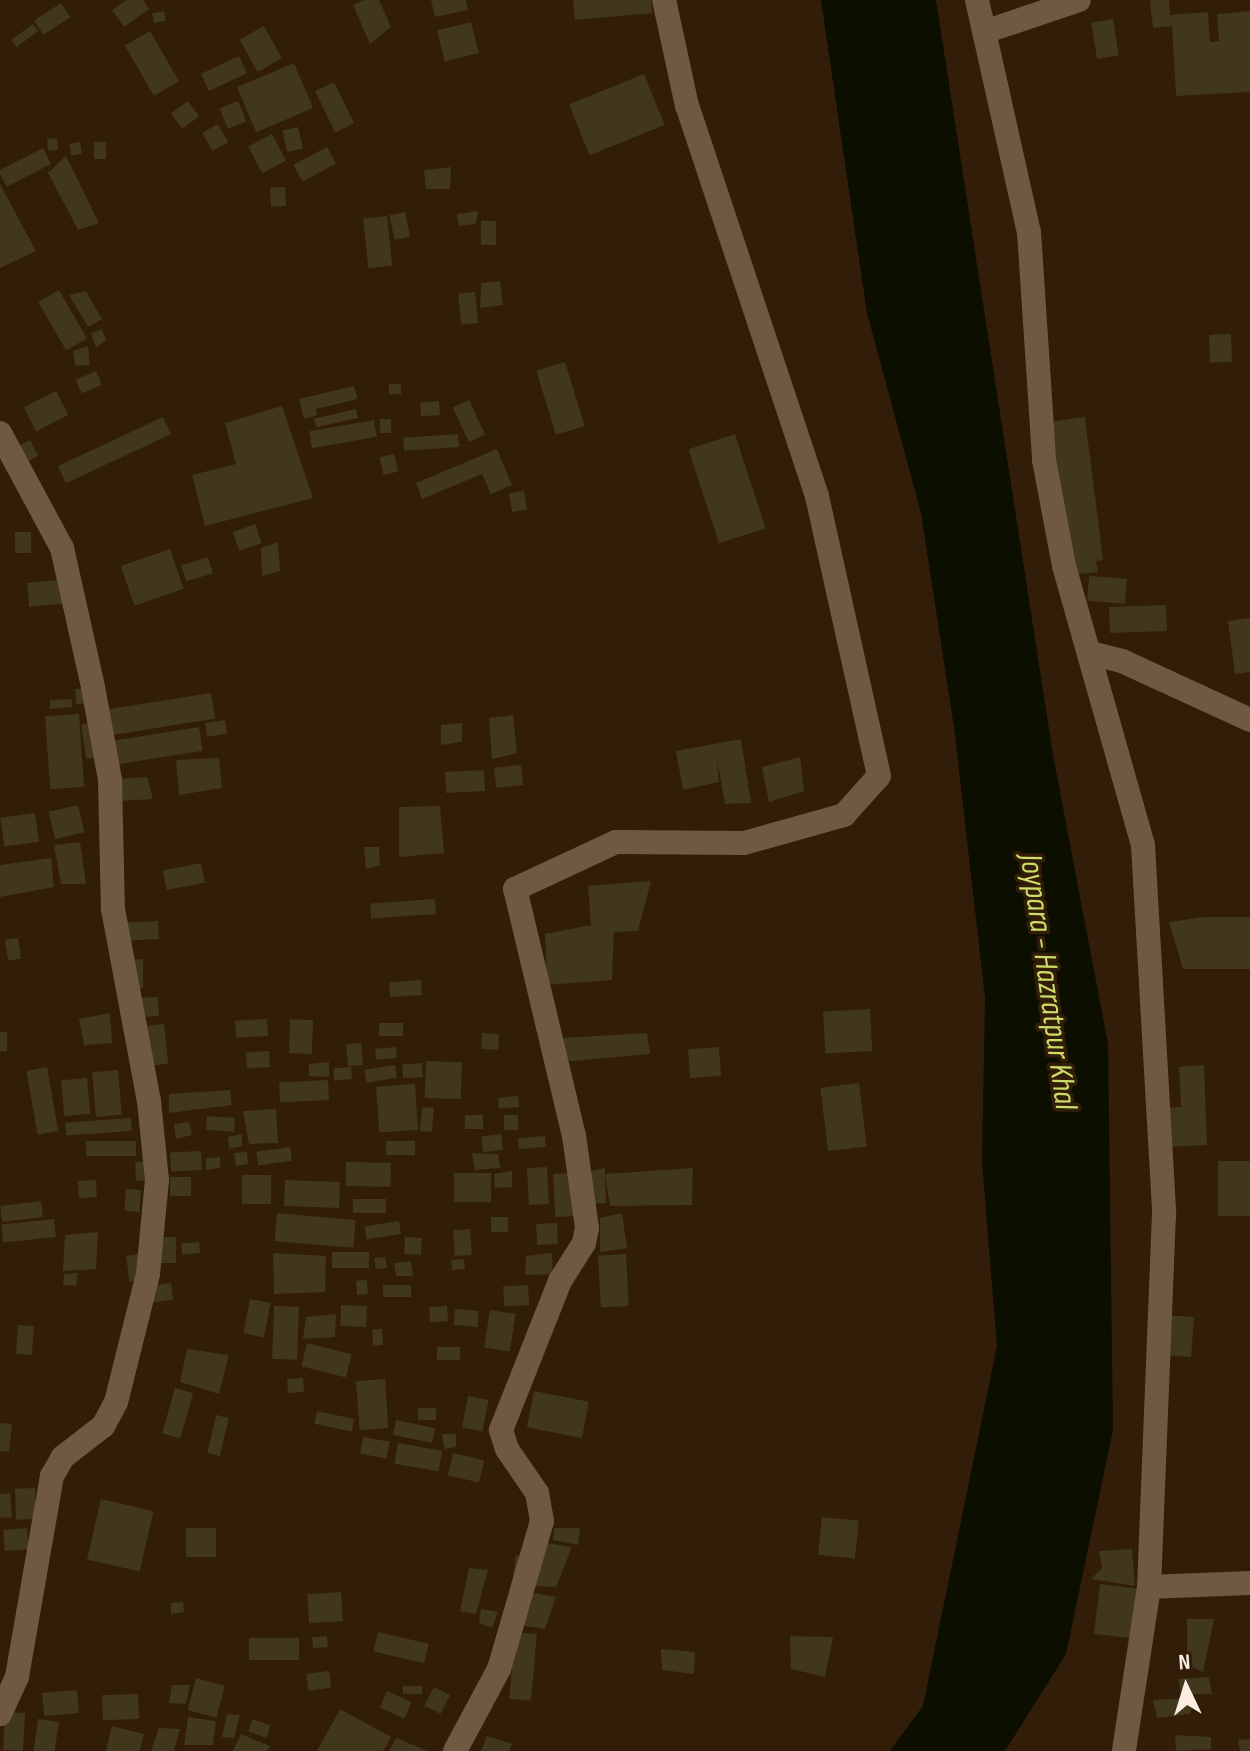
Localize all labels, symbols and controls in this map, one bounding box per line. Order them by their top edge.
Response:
water label: Joypara - Hazratpur Khal [1010,852,1084,1112]
north arrow [1146,1647,1226,1727]
text: N [1177,1649,1191,1676]

